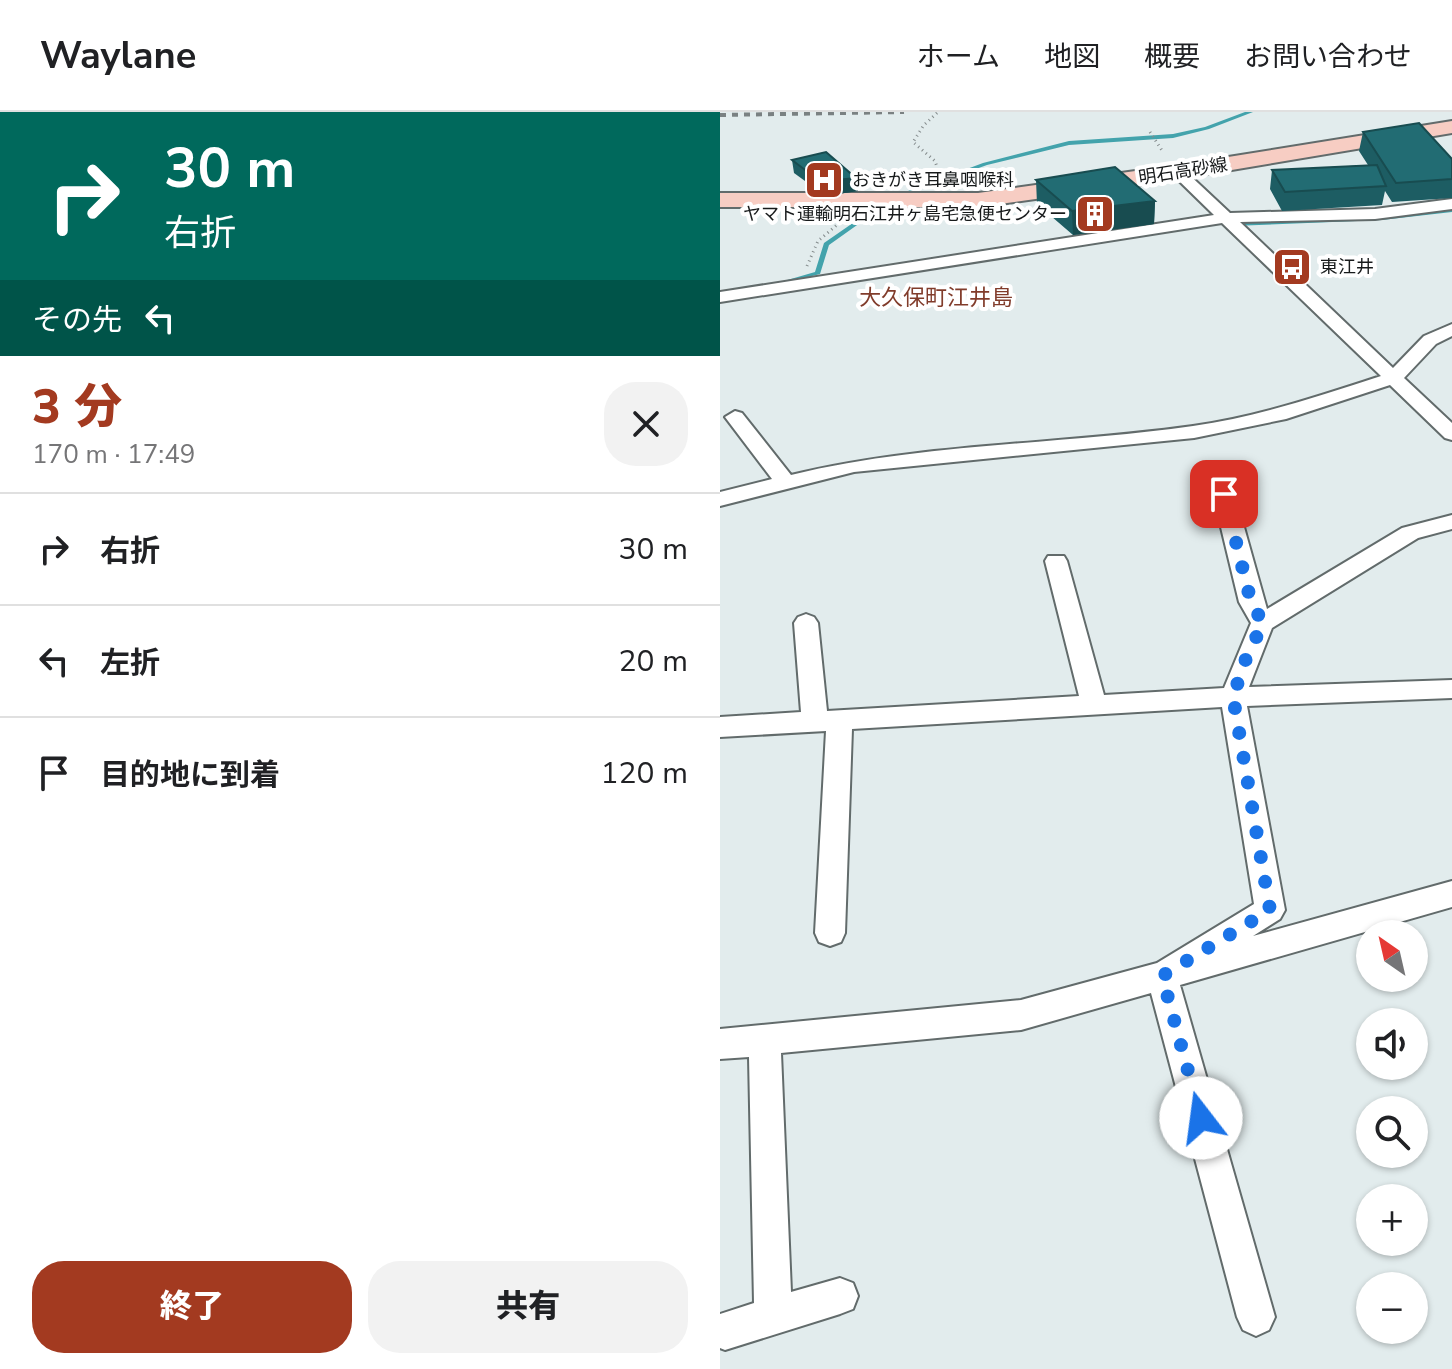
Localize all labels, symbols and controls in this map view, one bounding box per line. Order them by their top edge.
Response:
text: Waylane [40,30,196,81]
text: ホーム [917,38,1000,76]
text: 地図 [1044,38,1100,76]
text: 概要 [1144,38,1200,76]
text: お問い合わせ [1244,38,1412,76]
text: 30 m [164,130,295,207]
icon: right [32,144,136,248]
street label: 明石高砂線 [1137,152,1229,190]
hospital icon: おきがき耳鼻咽喉科 [803,159,845,201]
place label: おきがき耳鼻咽喉科 [852,168,1014,192]
building icon: ヤマト運輸明石江井ヶ島宅急便センター [1074,193,1116,235]
place label: ヤマト運輸明石江井ヶ島宅急便センター [743,202,1067,226]
text: 右折 [164,209,236,258]
bus stop icon: 東江井 [1271,246,1313,288]
place label: 東江井 [1320,255,1374,279]
district label: 大久保町江井島 [859,283,1013,313]
icon: left [138,296,182,340]
text: その先 [32,300,122,341]
text: 3 分 [32,374,122,440]
button: close [604,382,688,466]
text: 170 m · 17:49 [32,437,195,472]
pin [1190,460,1258,528]
icon: arrive [1202,472,1246,516]
icon: right [32,527,76,571]
text: 30 m [619,529,688,570]
text: 右折 [100,531,160,572]
icon: left [32,639,76,683]
text: 20 m [619,641,688,682]
text: 左折 [100,643,160,684]
icon: arrive [32,751,76,795]
text: 120 m [601,753,688,794]
text: 目的地に到着 [100,755,280,796]
north arrow [1356,920,1428,992]
map controls [1356,920,1428,1344]
button: sound [1356,1008,1428,1080]
position arrow [1159,1076,1243,1160]
button: search [1356,1096,1428,1168]
button: + [1356,1184,1428,1256]
button: 終了 [32,1261,352,1353]
button: 共有 [368,1261,688,1353]
button: − [1356,1272,1428,1344]

